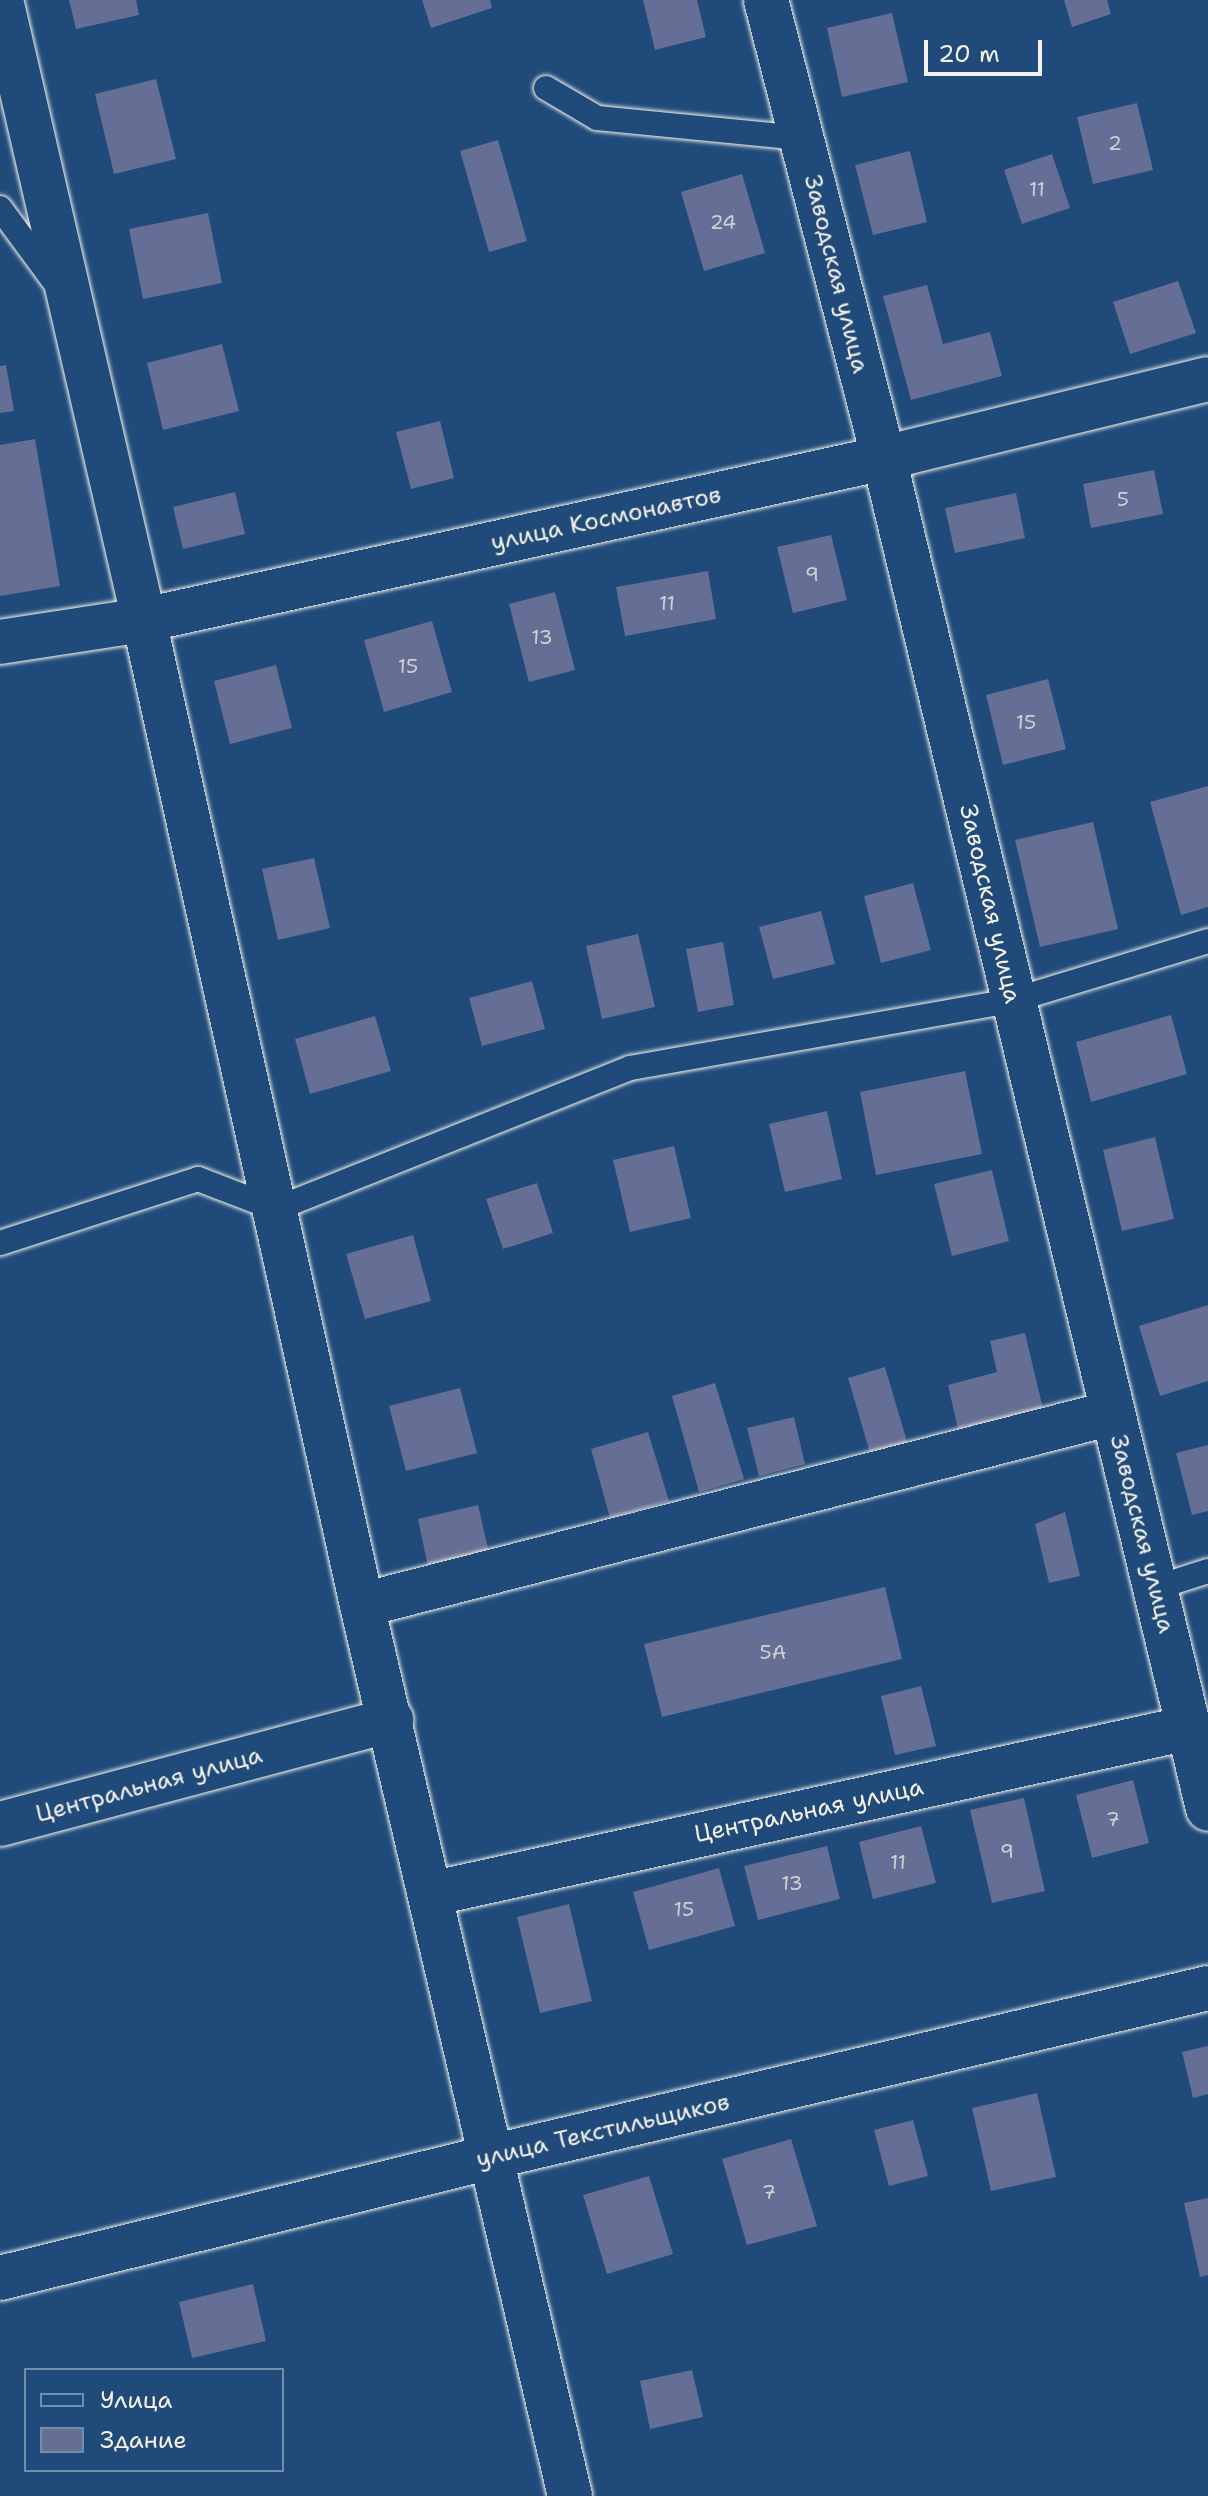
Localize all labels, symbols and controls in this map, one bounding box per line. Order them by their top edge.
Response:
scale bar [928,24,1046,74]
text: 20 m [938,38,1000,70]
house number: 2 [1108,131,1122,155]
street label: Заводская улица [797,172,875,376]
house number: 11 [1029,177,1045,201]
house number: 24 [710,210,736,234]
street label: улица Космонавтов [488,481,724,557]
house number: 5 [1117,487,1129,511]
house number: 9 [805,562,819,586]
house number: 11 [659,591,675,615]
house number: 13 [531,625,553,649]
house number: 15 [398,654,418,678]
house number: 15 [1016,710,1036,734]
street label: Заводская улица [953,802,1027,1006]
street label: Заводская улица [1103,1432,1181,1636]
house number: 5А [760,1640,786,1664]
street label: Центральная улица [33,1741,265,1829]
street label: Центральная улица [692,1773,926,1849]
house number: 7 [1106,1807,1120,1831]
house number: 9 [1000,1839,1014,1863]
house number: 11 [890,1850,906,1874]
house number: 13 [781,1871,803,1895]
house number: 15 [674,1897,694,1921]
street label: улица Текстильщиков [473,2088,733,2174]
house number: 7 [762,2180,776,2204]
legend [24,2368,284,2472]
text: Улица [100,2384,173,2416]
text: Здание [100,2424,187,2456]

